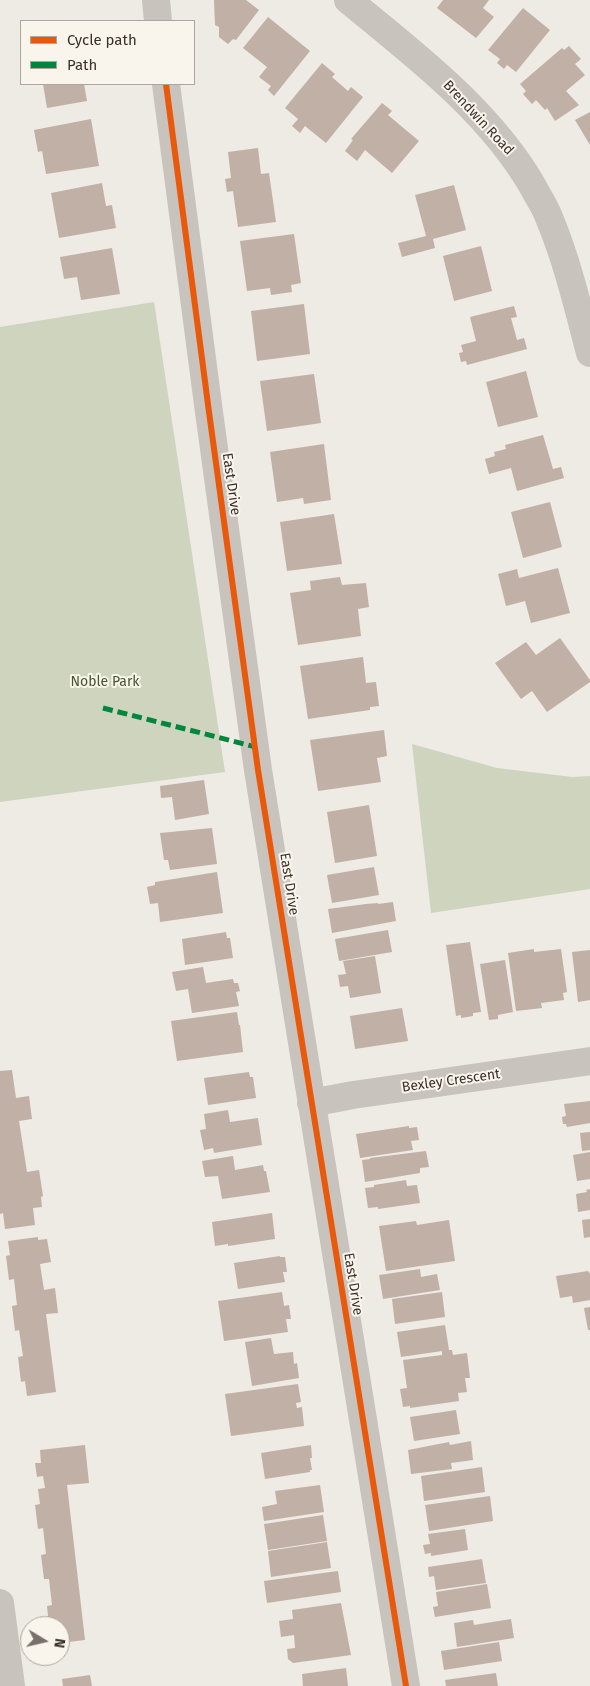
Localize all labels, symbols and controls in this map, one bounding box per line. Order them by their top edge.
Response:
legend [20,20,195,85]
text: Cycle path [67,31,137,49]
text: Path [67,56,97,74]
street label: Brendwin Road [439,77,517,159]
street label: East Drive [218,452,244,516]
park label: Noble Park [71,674,139,690]
street label: East Drive [276,852,302,916]
street label: Bexley Crescent [401,1066,501,1096]
street label: East Drive [340,1252,366,1316]
north arrow [20,1616,70,1666]
text: N [50,1637,68,1649]

